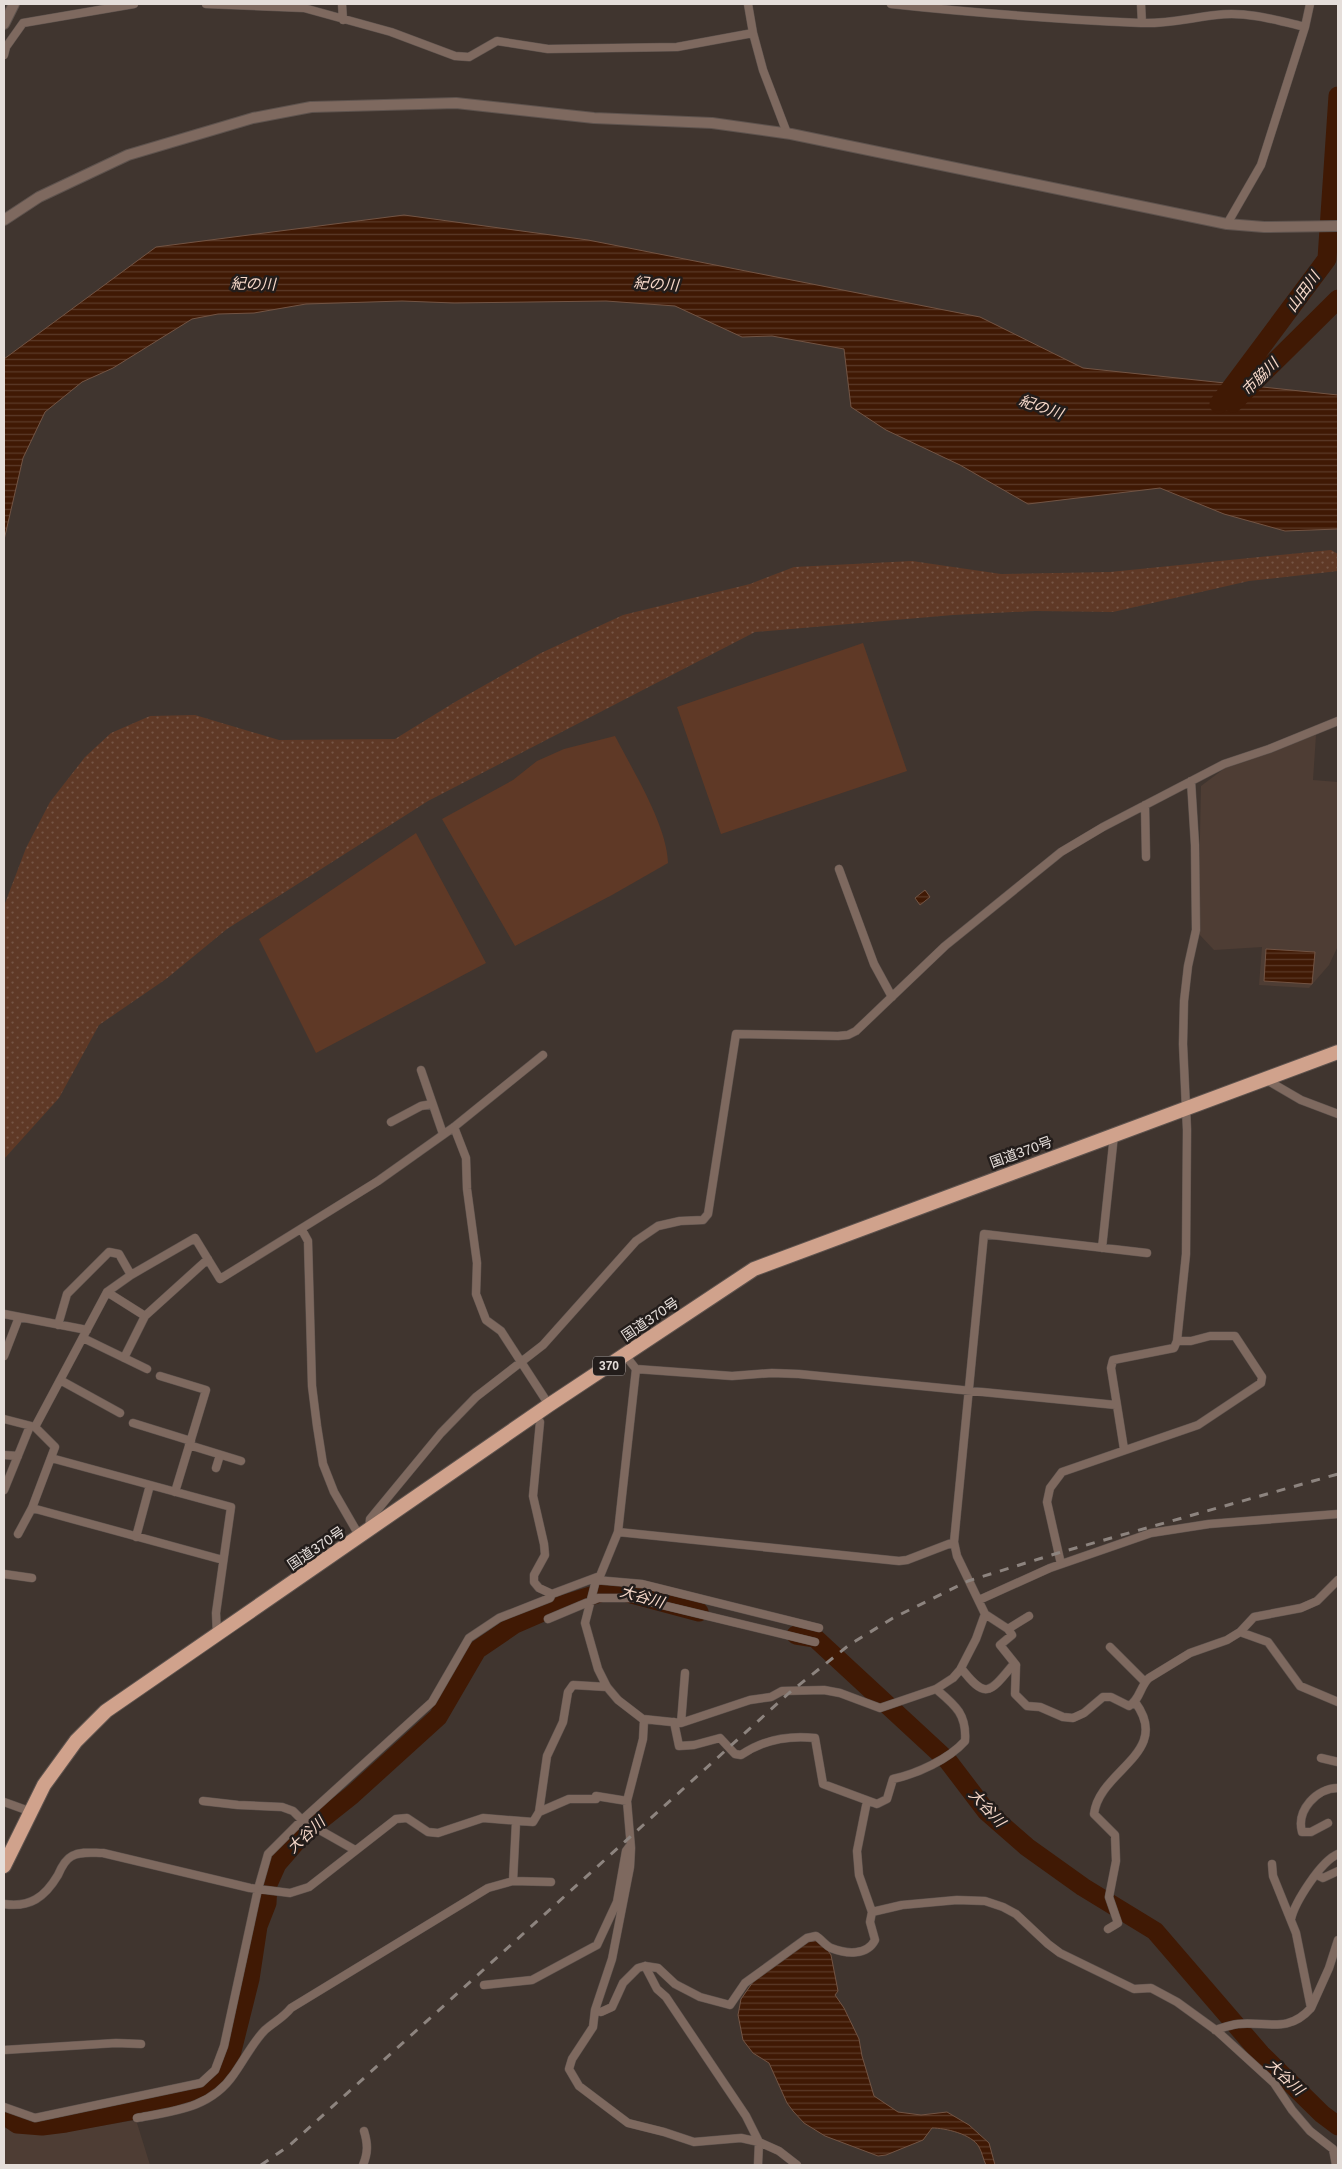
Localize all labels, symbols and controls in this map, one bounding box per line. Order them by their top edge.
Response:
water label: 山田川 [1282,267,1324,315]
water label: 紀の川 [633,273,681,294]
water label: 紀の川 [230,275,278,292]
water label: 市脇川 [1238,353,1283,399]
water label: 紀の川 [1017,391,1067,423]
street label: 国道370号 [988,1133,1054,1171]
street label: 国道370号 [618,1294,682,1344]
road number: 370 [593,1356,625,1375]
street label: 国道370号 [284,1523,348,1573]
water label: 大谷川 [618,1582,668,1611]
water label: 大谷川 [966,1785,1010,1831]
water label: 大谷川 [283,1812,329,1856]
water label: 大谷川 [1263,2055,1309,2100]

